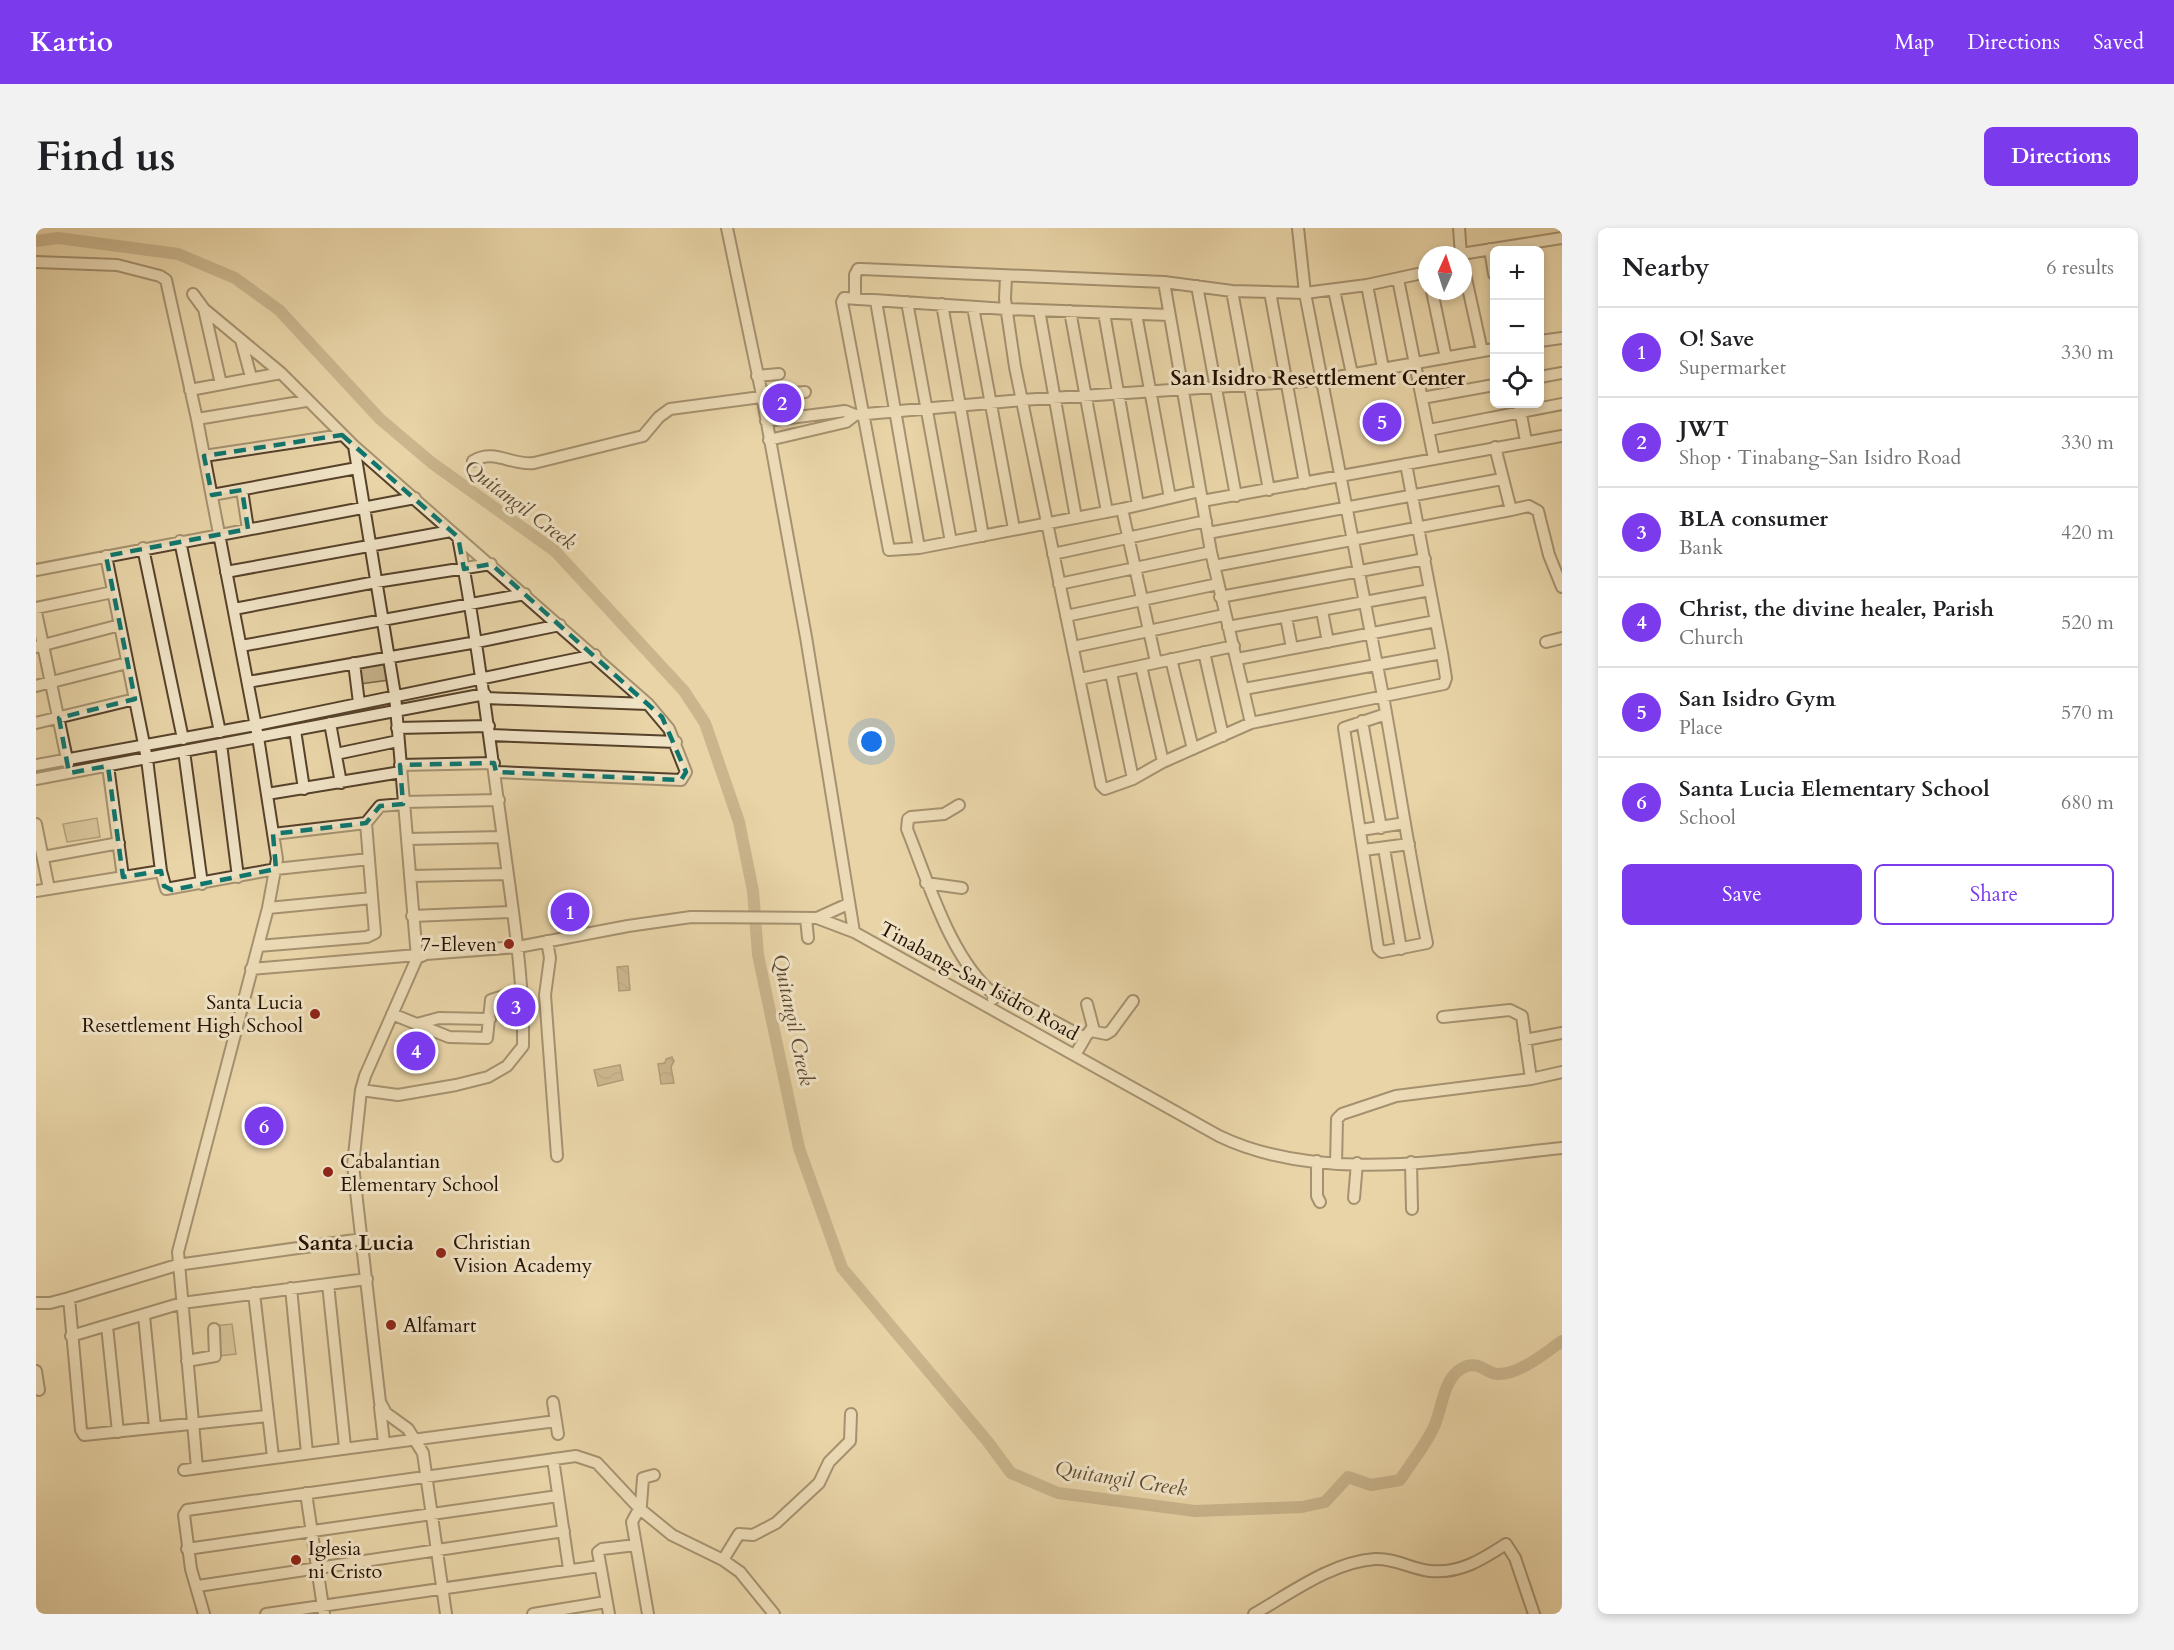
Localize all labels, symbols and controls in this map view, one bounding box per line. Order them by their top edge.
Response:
text: Kartio [30,23,113,61]
text: Map [1894,28,1934,57]
text: Directions [1967,28,2060,57]
text: Saved [2093,28,2144,57]
button: Directions [1984,127,2138,186]
text: Find us [36,128,176,185]
north arrow [1418,246,1472,300]
map controls [1490,246,1544,408]
button: + [1490,246,1544,300]
text: Nearby [1622,250,1710,285]
text: 6 results [2046,254,2114,281]
button: − [1490,300,1544,354]
text: O! Save [1679,324,1754,354]
text: 1 [1636,339,1647,366]
text: 330 m [2061,339,2114,366]
button: locate [1490,354,1544,408]
text: Supermarket [1679,354,1786,381]
district label: San Isidro Resettlement Center [1171,364,1466,393]
pin: 2 [762,380,802,426]
pin: 5 [1362,400,1402,444]
text: JWT [1679,414,1729,444]
text: 2 [1636,429,1647,456]
text: 330 m [2061,429,2114,456]
text: Shop · Tinabang-San Isidro Road [1679,444,1961,471]
water label: Quitangil Creek [458,453,583,557]
text: BLA consumer [1679,504,1828,534]
text: 3 [1636,519,1647,546]
text: 420 m [2061,519,2114,546]
text: Bank [1679,534,1723,561]
text: Christ, the divine healer, Parish [1679,594,1994,624]
text: 4 [1636,609,1647,636]
text: 520 m [2061,609,2114,636]
text: Church [1679,624,1744,651]
text: San Isidro Gym [1679,684,1836,714]
text: 5 [1636,699,1647,726]
text: 570 m [2061,699,2114,726]
text: Place [1679,714,1723,741]
your location [857,727,886,756]
text: Santa Lucia Elementary School [1679,774,1990,804]
text: 6 [1636,789,1647,816]
text: 680 m [2061,789,2114,816]
text: School [1679,804,1736,831]
button: Save [1622,864,1862,925]
button: Share [1874,864,2114,925]
pin: 1 [550,890,590,934]
street label: Tinabang-San Isidro Road [875,915,1084,1047]
place label: 7-Eleven [421,931,498,958]
marker: 7-Eleven [502,937,516,951]
water label: Quitangil Creek [765,952,821,1089]
pin: 3 [496,984,536,1030]
place label: Santa Lucia Resettlement High School [82,989,303,1039]
marker: Santa Lucia Resettlement High School [308,1007,322,1021]
pin: 4 [396,1028,436,1074]
pin: 6 [244,1104,284,1148]
place label: Cabalantian Elementary School [340,1148,499,1198]
marker: Cabalantian Elementary School [321,1165,335,1179]
district label: Santa Lucia [298,1228,414,1258]
place label: Christian Vision Academy [453,1229,593,1279]
marker: Christian Vision Academy [434,1246,448,1260]
place label: Alfamart [403,1312,477,1339]
marker: Alfamart [384,1318,398,1332]
water label: Quitangil Creek [1053,1454,1190,1504]
place label: Iglesia ni Cristo [308,1535,383,1585]
marker: Iglesia ni Cristo [289,1553,303,1567]

